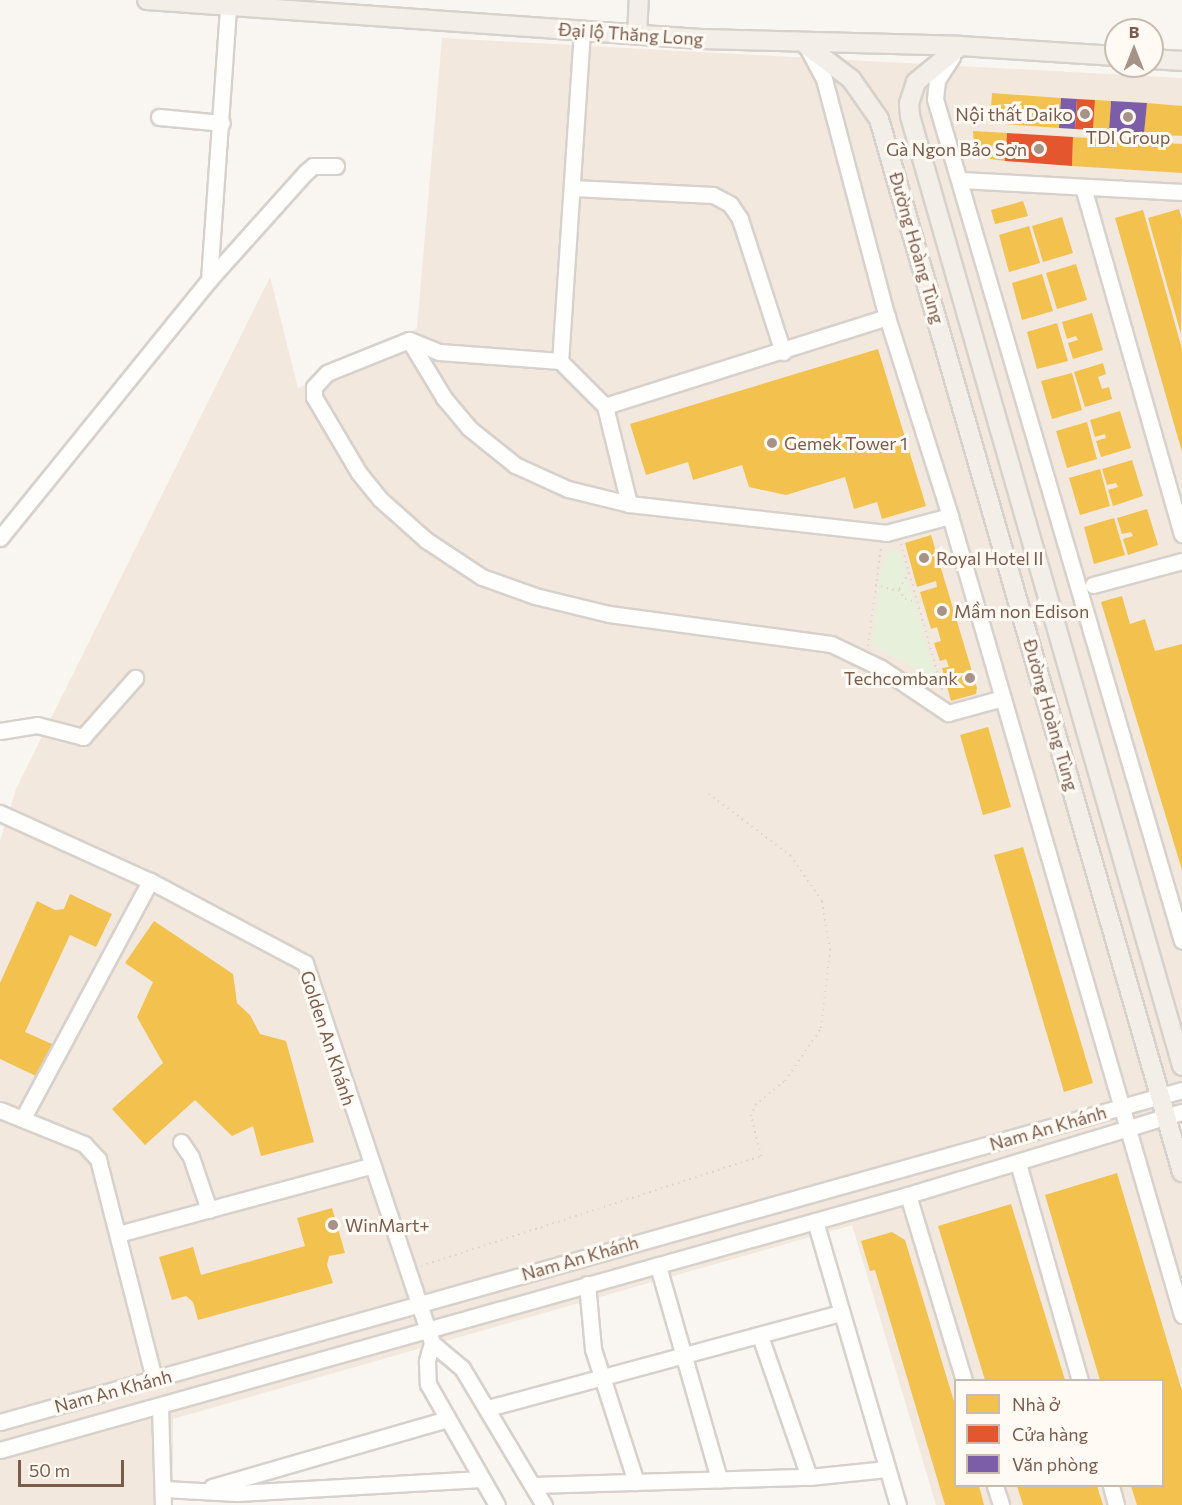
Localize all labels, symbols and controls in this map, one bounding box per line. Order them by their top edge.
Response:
street label: Đại lộ Thăng Long [558,18,704,50]
north arrow [1104,18,1164,78]
text: B [1129,22,1139,41]
place label: Nội thất Daiko [955,103,1073,125]
marker: Nội thất Daiko [1078,107,1092,121]
marker: TDI Group [1121,110,1135,124]
place label: TDI Group [1086,126,1170,148]
place label: Gà Ngon Bảo Sơn [886,138,1027,160]
marker: Gà Ngon Bảo Sơn [1032,142,1046,156]
street label: Đường Hoàng Tùng [885,170,949,326]
place label: Gemek Tower 1 [784,432,908,454]
marker: Gemek Tower 1 [765,436,779,450]
place label: Royal Hotel II [936,547,1043,569]
marker: Royal Hotel II [917,551,931,565]
place label: Mầm non Edison [954,600,1089,622]
marker: Mầm non Edison [935,604,949,618]
street label: Đường Hoàng Tùng [1019,637,1083,793]
place label: Techcombank [844,667,958,689]
marker: Techcombank [963,671,977,685]
street label: Golden An Khánh [296,968,360,1108]
street label: Nam An Khánh [987,1101,1109,1155]
place label: WinMart+ [345,1214,430,1236]
marker: WinMart+ [326,1218,340,1232]
street label: Nam An Khánh [519,1231,641,1285]
street label: Nam An Khánh [52,1365,174,1417]
legend [954,1379,1164,1487]
text: Nhà ở [1012,1393,1060,1415]
text: Cửa hàng [1012,1423,1088,1445]
scale bar [21,1448,128,1486]
text: Văn phòng [1012,1453,1098,1475]
text: 50 m [29,1459,70,1481]

